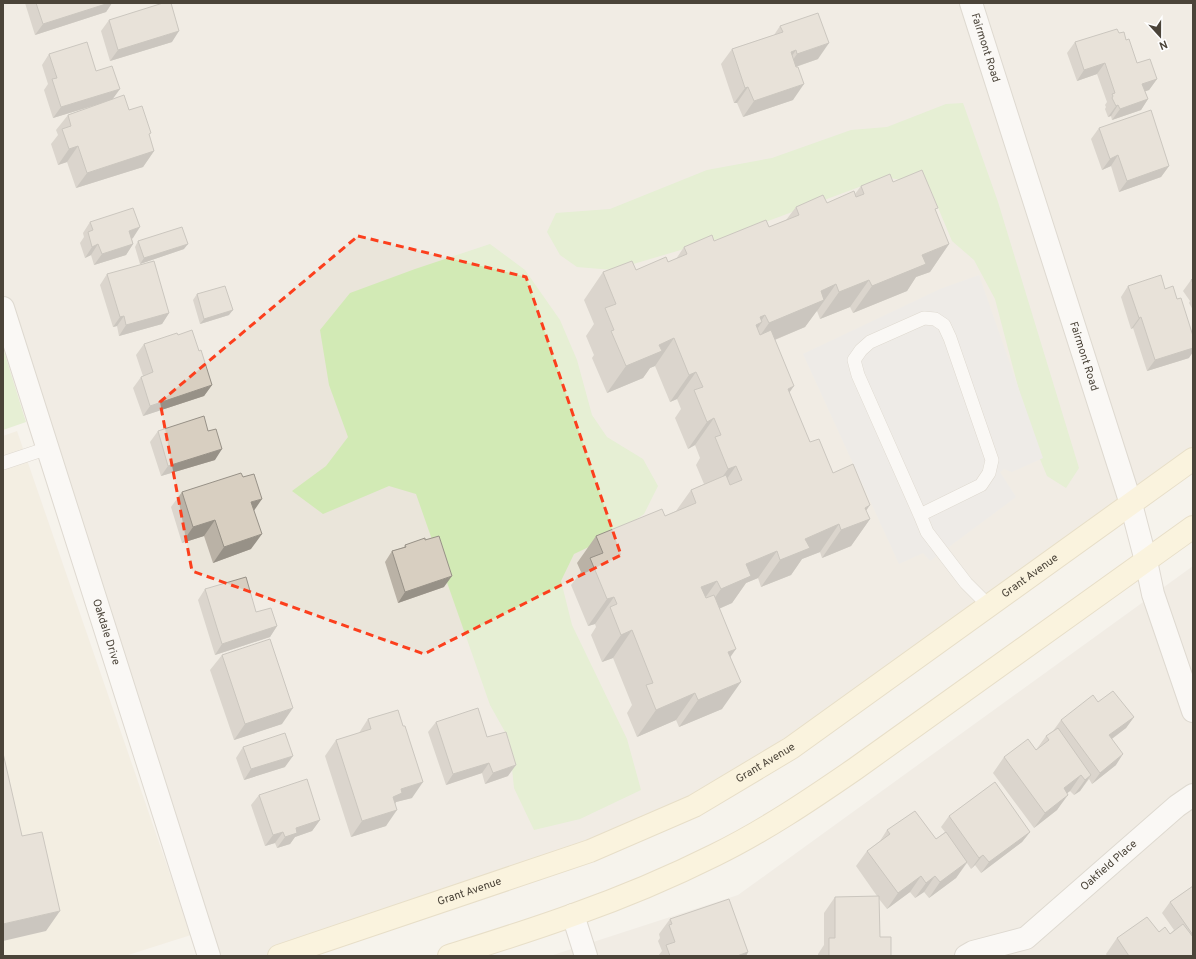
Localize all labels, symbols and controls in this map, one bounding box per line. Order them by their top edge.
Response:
street label: Fairmont Road [968,11,1003,84]
north arrow [1140,16,1180,56]
text: N [1157,36,1169,52]
street label: Fairmont Road [1066,320,1101,393]
street label: Grant Avenue [999,551,1061,601]
street label: Oakdale Drive [89,597,123,667]
street label: Grant Avenue [733,740,798,786]
street label: Oakfield Place [1078,837,1140,894]
street label: Grant Avenue [436,874,503,909]

